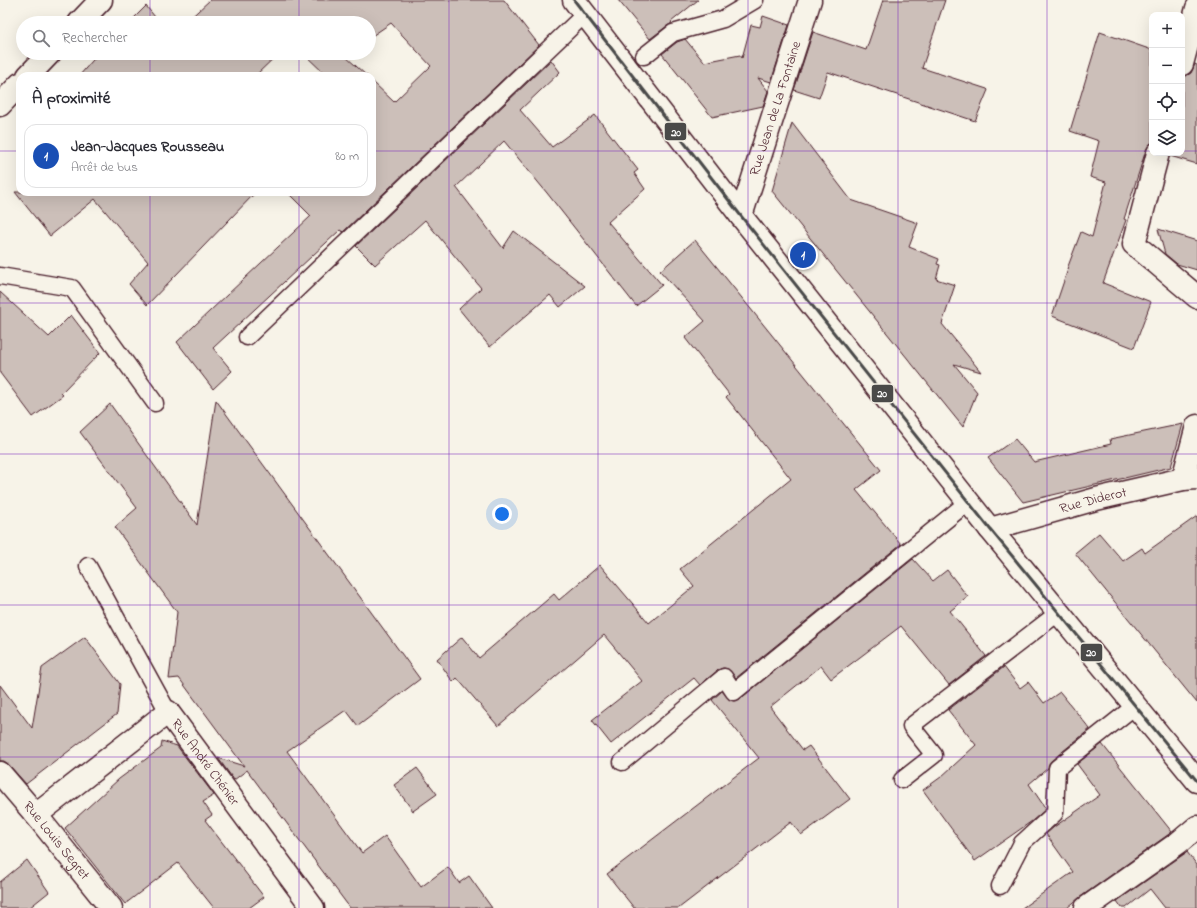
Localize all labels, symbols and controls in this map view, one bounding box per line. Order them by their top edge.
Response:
map controls [1149,12,1185,156]
button: + [1149,12,1185,48]
search box [16,16,376,60]
icon: search [30,27,52,49]
text: Rechercher [62,27,127,49]
street label: Rue Jean de La Fontaine [744,38,807,178]
button: − [1149,48,1185,84]
button: locate [1149,84,1185,120]
text: À proximité [32,86,110,111]
button: layers [1149,120,1185,156]
line badge: 20 [664,122,687,141]
text: 20 [670,125,681,141]
text: Jean-Jacques Rousseau [71,136,224,158]
text: 1 [44,147,48,166]
text: 80 m [335,147,359,166]
text: Arrêt de bus [71,158,138,177]
pin: 1 [790,240,816,270]
line badge: 20 [871,384,894,403]
text: 20 [876,386,887,402]
street label: Rue Diderot [1057,482,1129,519]
your location [492,504,512,524]
line badge: 20 [1080,643,1103,662]
text: 20 [1085,645,1096,661]
street label: Rue André Chénier [166,714,245,811]
street label: Rue Louis Segret [18,797,95,885]

